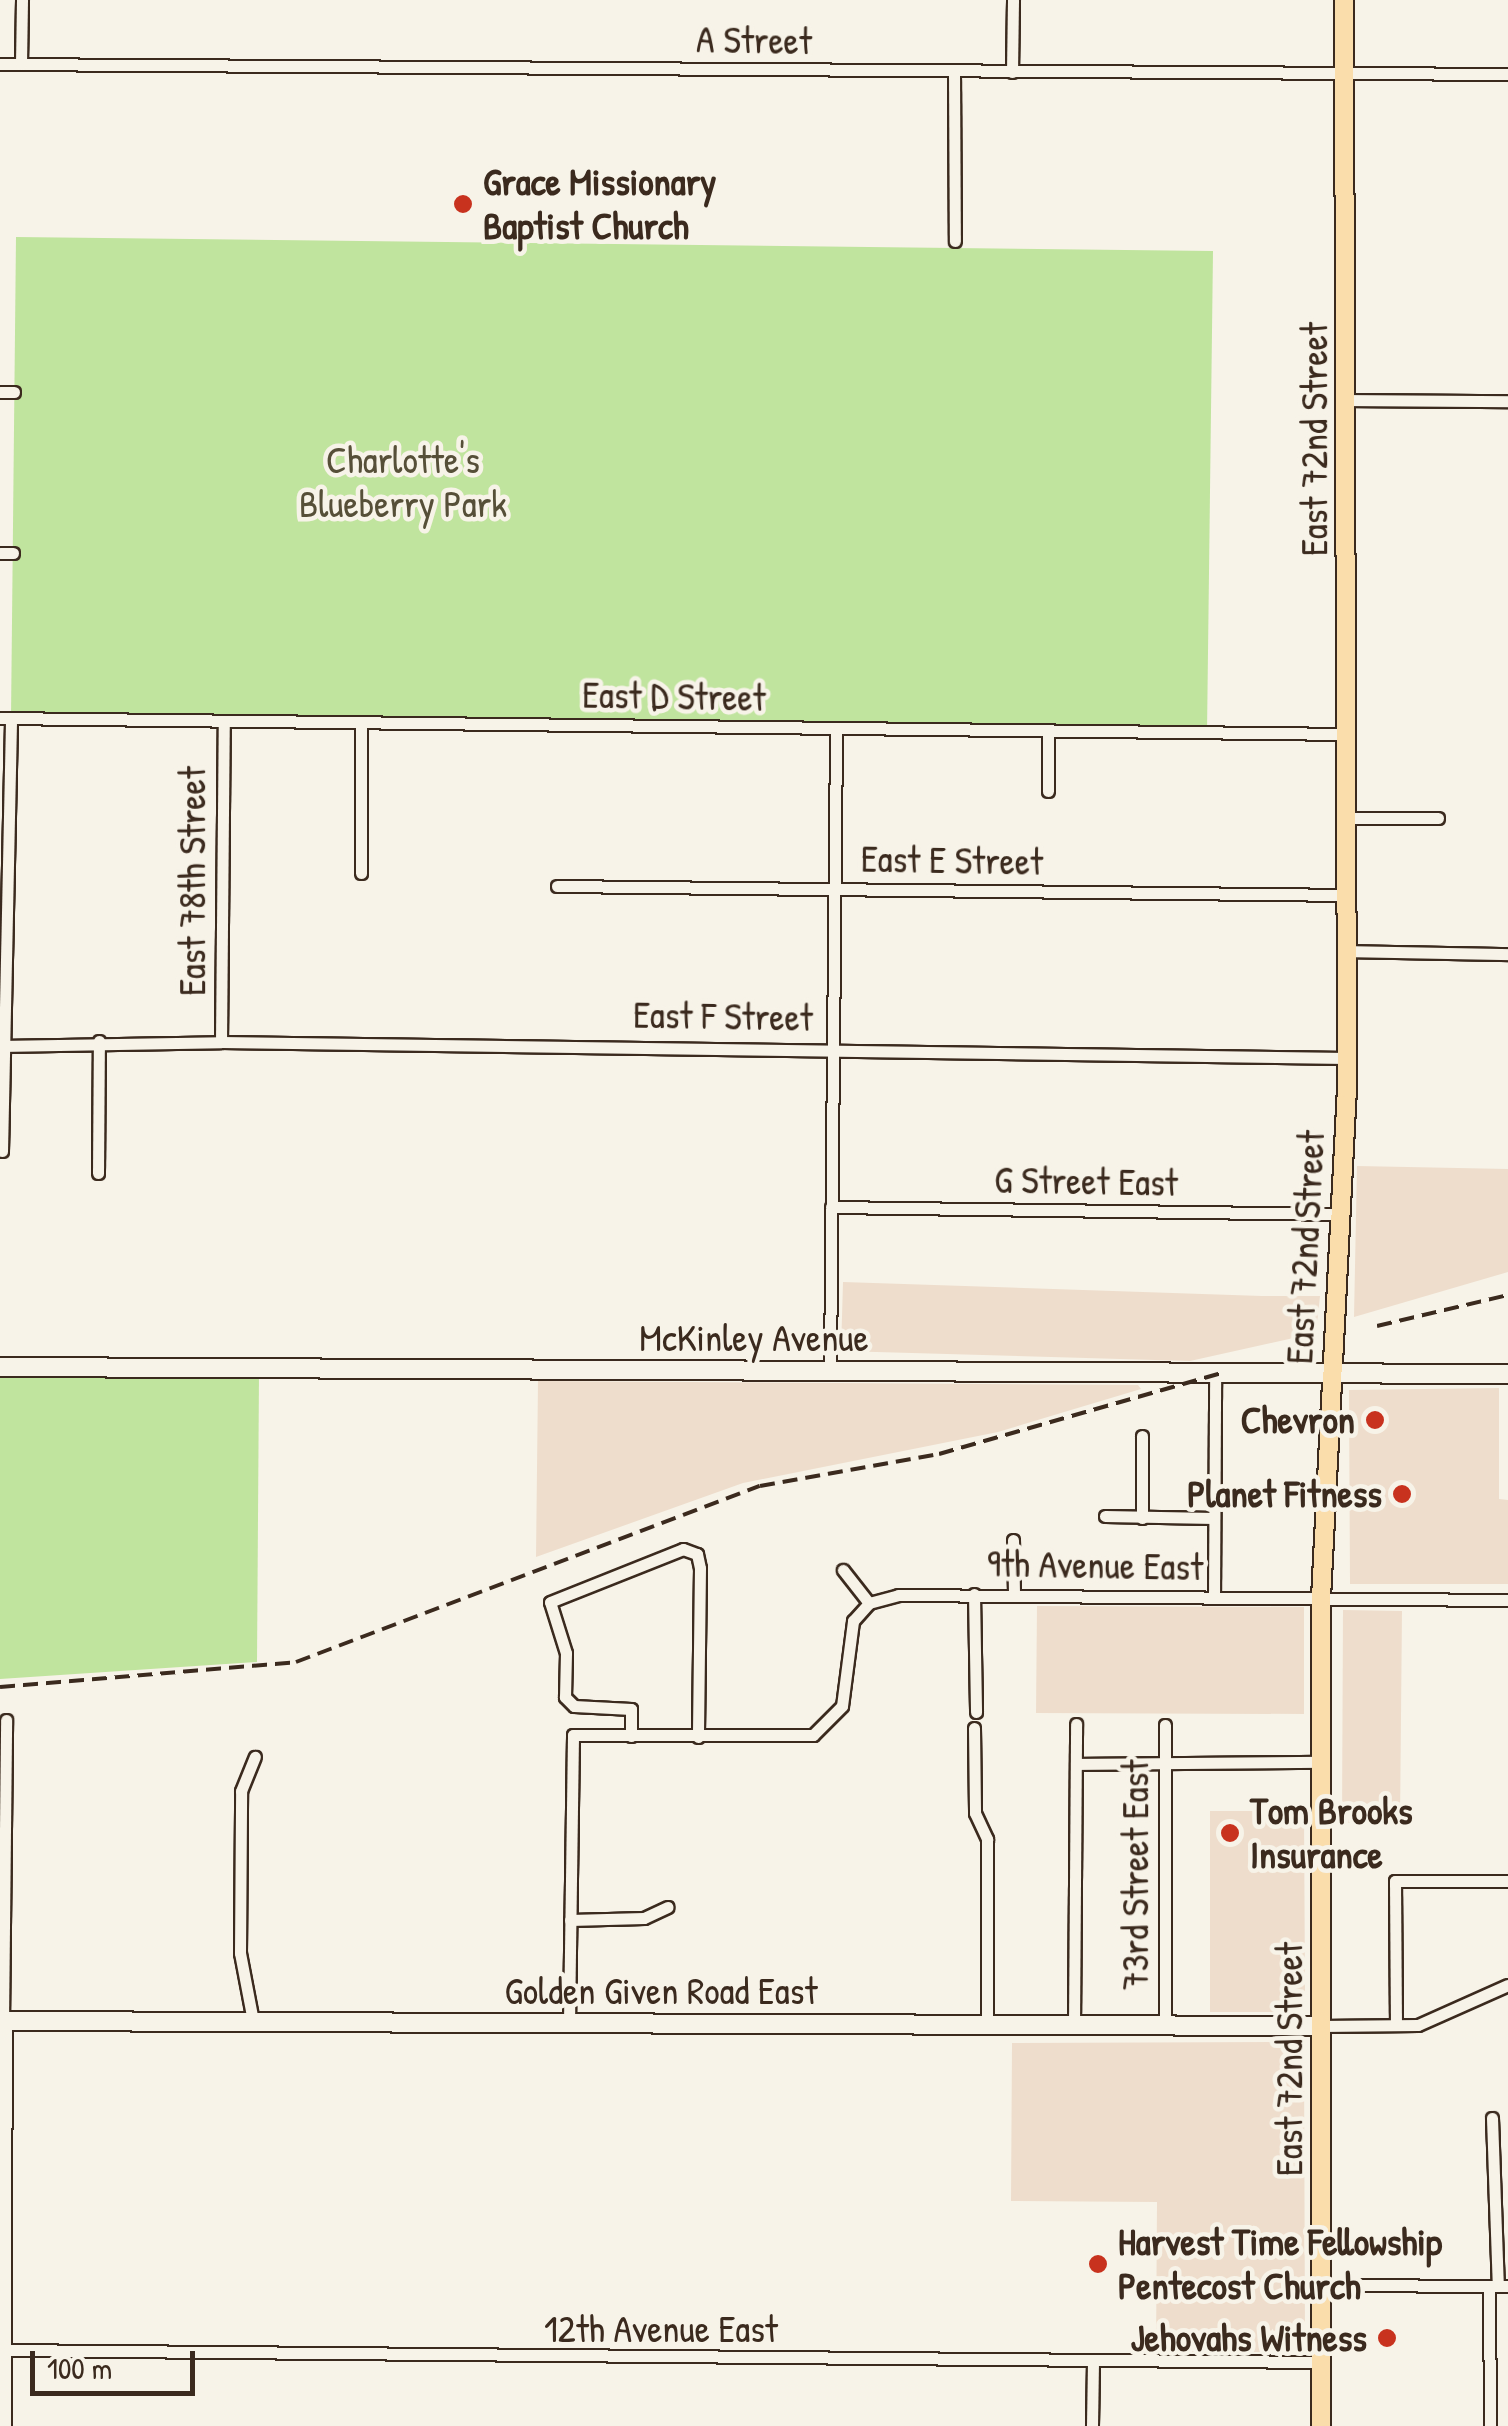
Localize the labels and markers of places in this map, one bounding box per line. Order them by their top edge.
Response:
place label: Grace Missionary Baptist Church [483,159,716,248]
marker: Grace Missionary Baptist Church [452,193,474,215]
place label: Chevron [1241,1397,1355,1443]
marker: Chevron [1364,1409,1386,1431]
place label: Planet Fitness [1187,1471,1382,1517]
marker: Planet Fitness [1391,1483,1413,1505]
place label: Tom Brooks Insurance [1250,1788,1413,1878]
marker: Tom Brooks Insurance [1219,1822,1241,1844]
place label: Harvest Time Fellowship Pentecost Church [1118,2219,1442,2308]
marker: Harvest Time Fellowship Pentecost Church [1087,2253,1109,2275]
place label: Jehovahs Witness [1131,2315,1367,2361]
marker: Jehovahs Witness [1376,2327,1398,2349]

